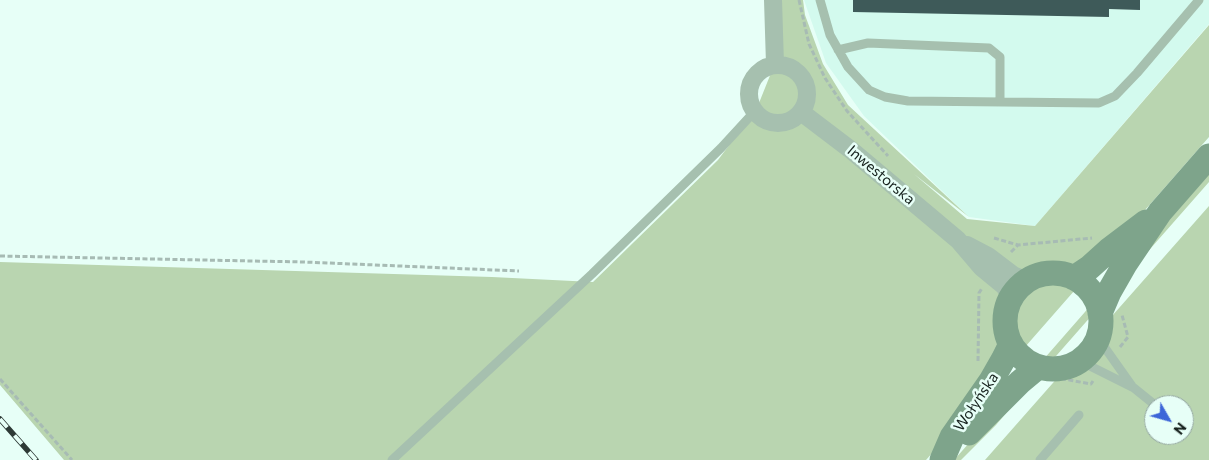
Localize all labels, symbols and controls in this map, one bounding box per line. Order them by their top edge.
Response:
street label: Inwestorska [844,142,918,208]
street label: Wołyńska [950,369,1002,435]
north arrow [1144,395,1194,445]
text: N [1170,420,1190,438]

